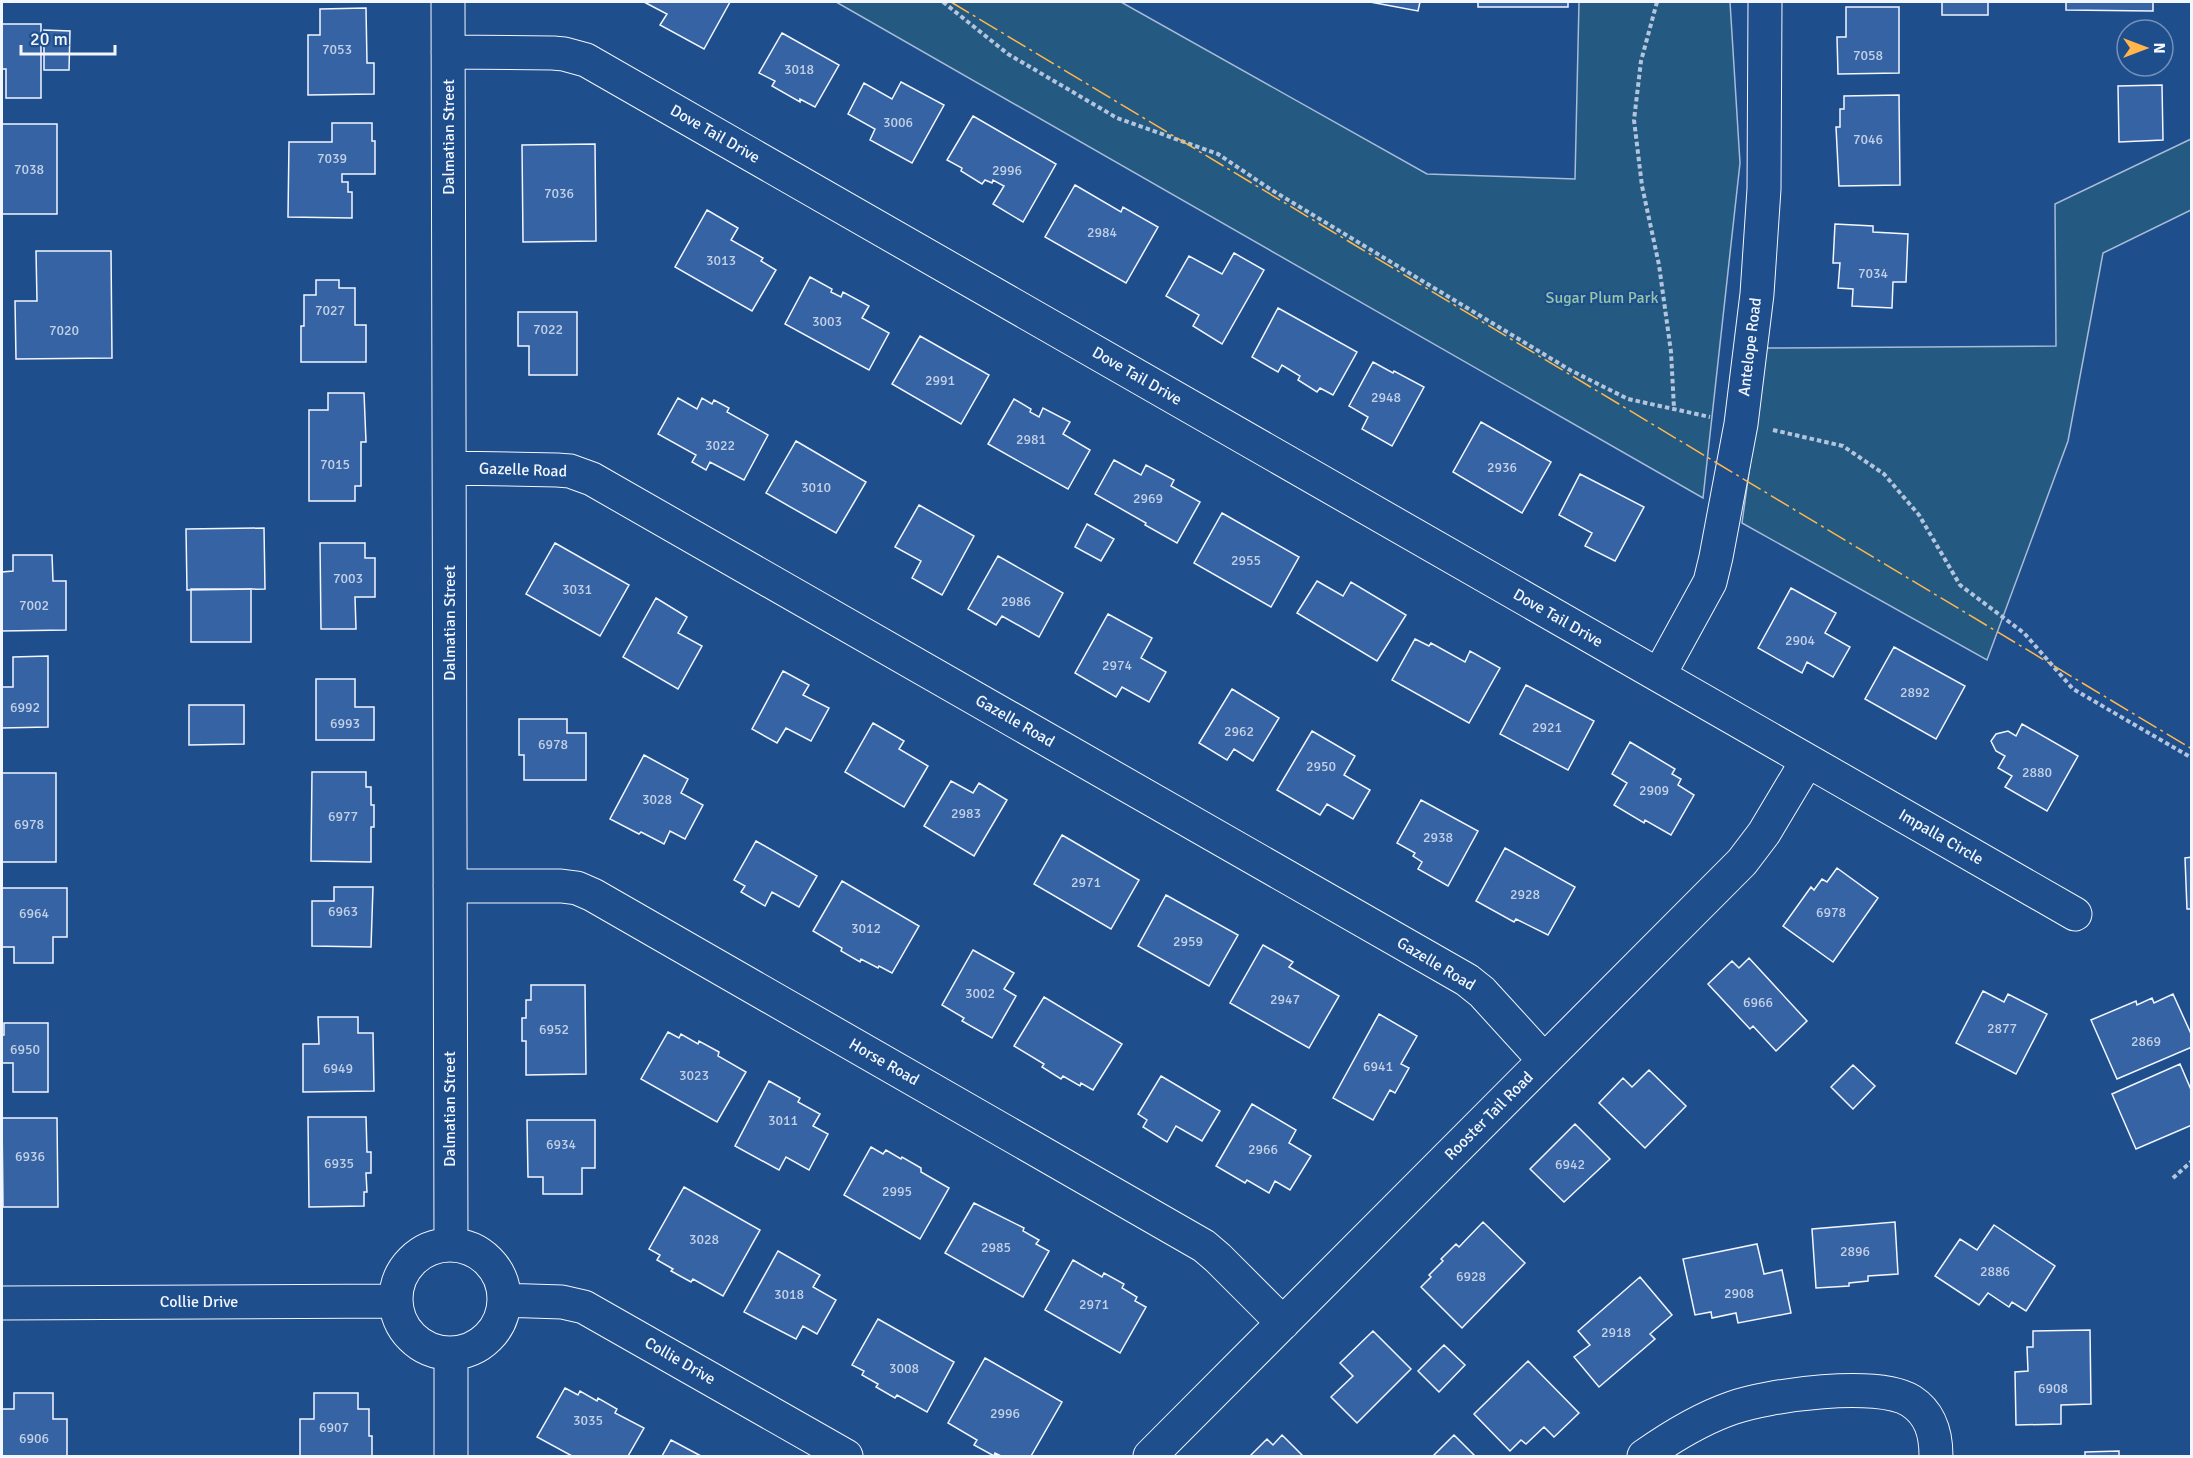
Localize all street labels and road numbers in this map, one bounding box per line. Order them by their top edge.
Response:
street label: Dalmatian Street [439,79,459,195]
street label: Dove Tail Drive [667,100,763,168]
street label: Antelope Road [1734,297,1766,397]
street label: Dove Tail Drive [1089,342,1185,410]
street label: Gazelle Road [479,458,567,482]
street label: Dalmatian Street [440,565,460,681]
street label: Dove Tail Drive [1510,584,1606,652]
street label: Gazelle Road [972,690,1058,752]
street label: Impalla Circle [1895,805,1987,869]
street label: Gazelle Road [1393,933,1479,995]
street label: Horse Road [845,1034,923,1090]
street label: Dalmatian Street [440,1051,460,1167]
street label: Rooster Tail Road [1440,1067,1538,1165]
street label: Collie Drive [160,1292,238,1312]
street label: Collie Drive [641,1333,719,1389]

